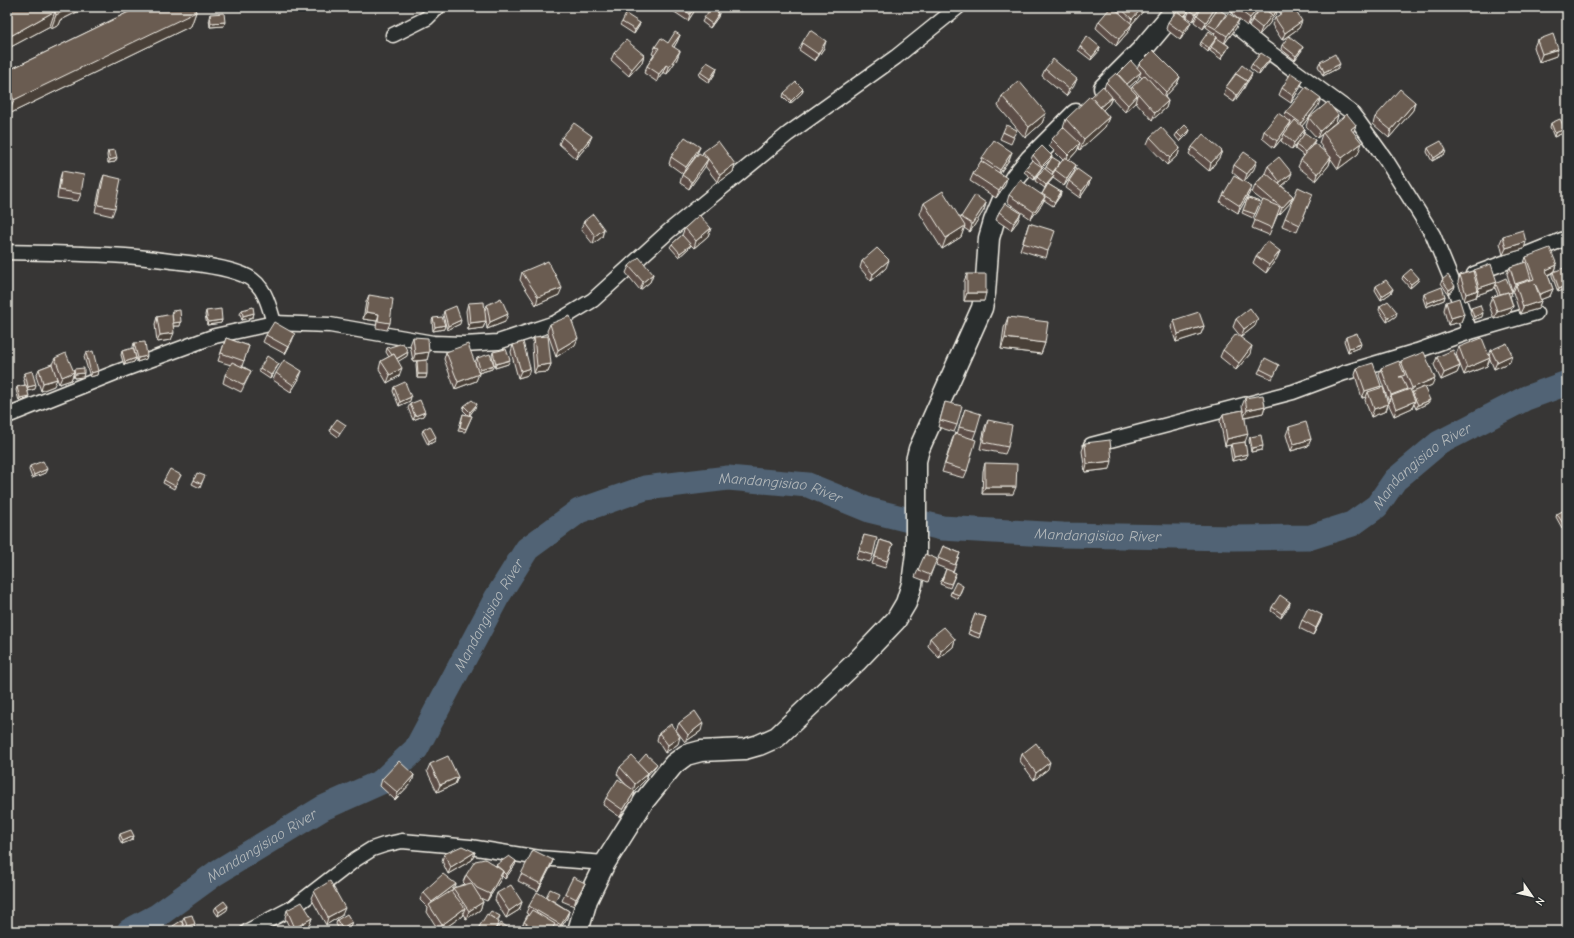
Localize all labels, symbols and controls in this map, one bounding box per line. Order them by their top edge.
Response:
water label: Mandangisiao River [1368,418,1475,514]
water label: Mandangisiao River [716,469,846,508]
water label: Mandangisiao River [1033,524,1162,546]
water label: Mandangisiao River [450,555,528,675]
water label: Mandangisiao River [202,804,321,887]
north arrow [1512,876,1552,916]
text: N [1532,895,1547,908]

